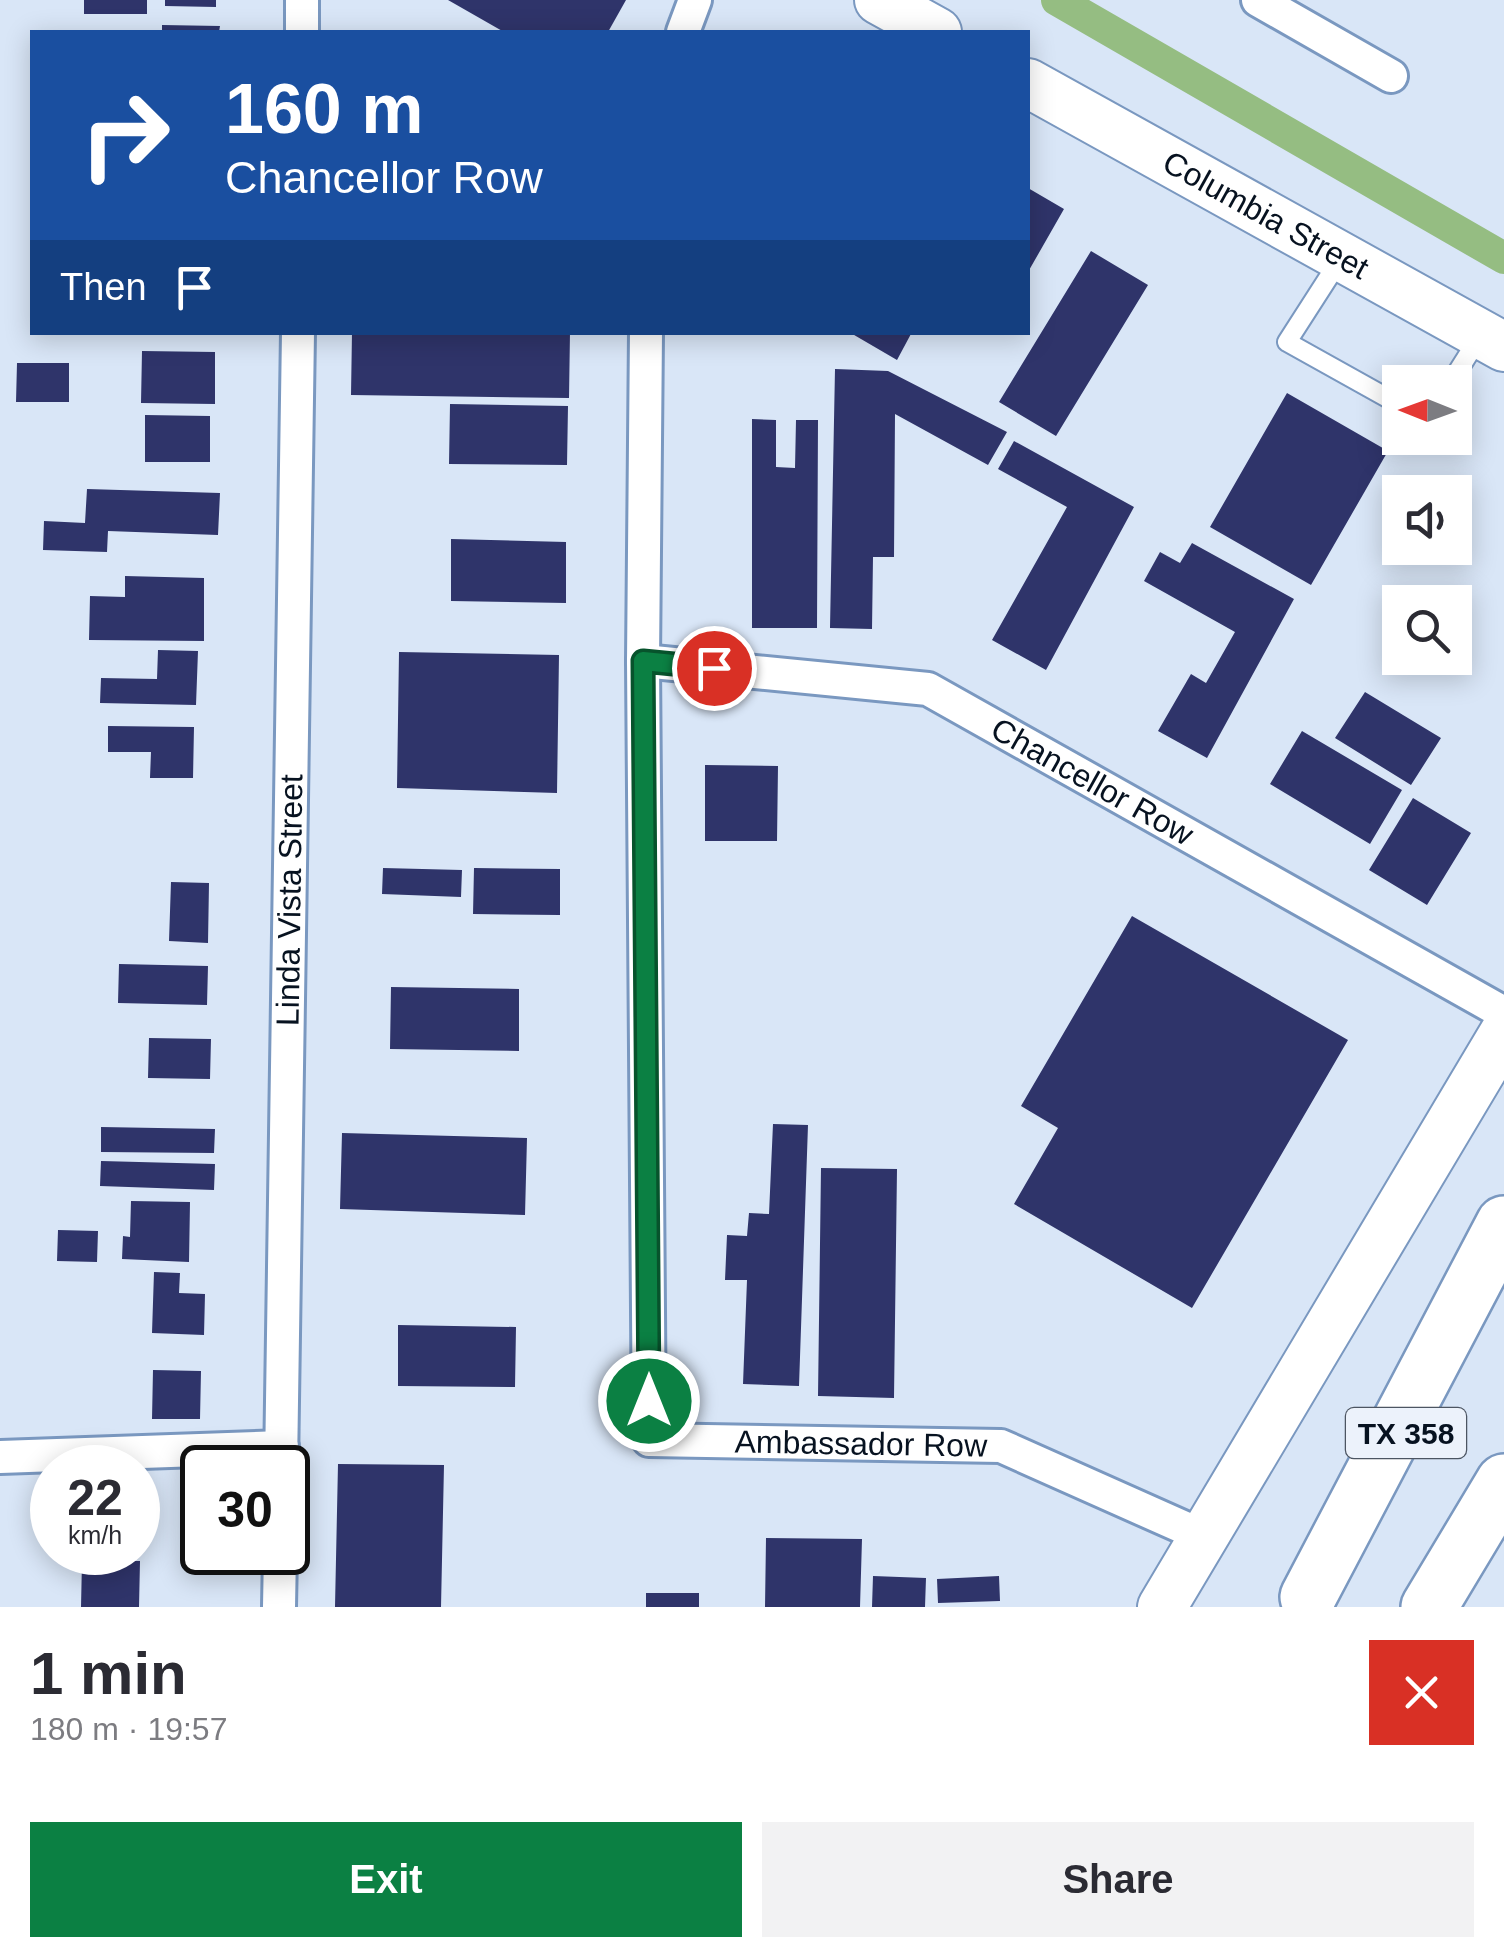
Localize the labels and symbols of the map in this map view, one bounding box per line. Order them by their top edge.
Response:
street label: Columbia Street [1157,144,1375,286]
north arrow [1382,365,1472,455]
pin [672,626,757,711]
street label: Chancellor Row [985,710,1200,853]
street label: Linda Vista Street [270,774,309,1026]
position arrow [597,1349,701,1453]
road number: TX 358 [1346,1408,1466,1458]
street label: Ambassador Row [734,1423,988,1464]
speed limit sign: 30 [180,1445,310,1575]

